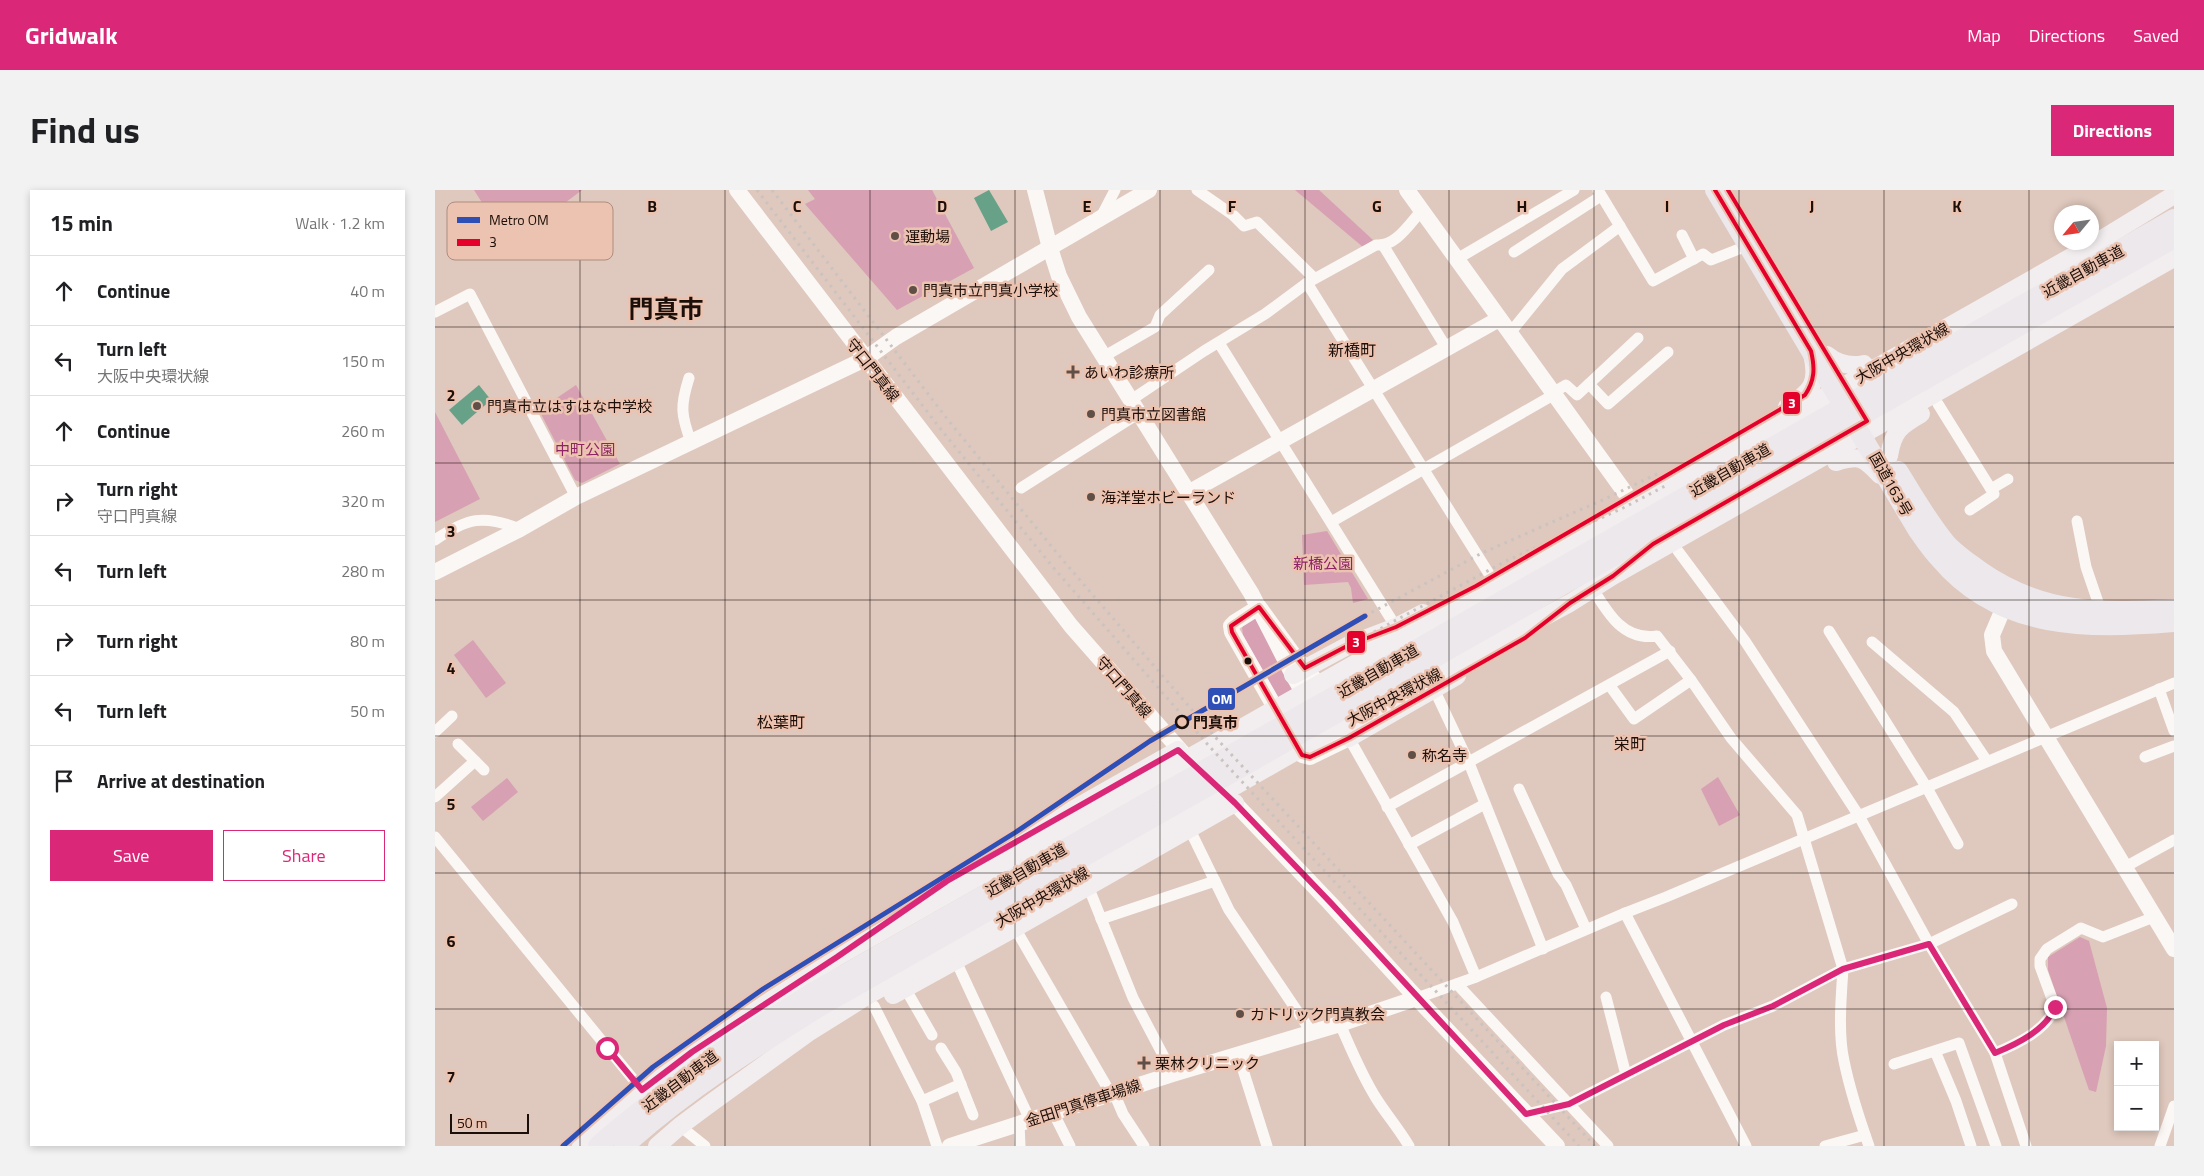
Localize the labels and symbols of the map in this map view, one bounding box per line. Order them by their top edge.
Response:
text: B [647,194,657,218]
text: C [793,194,802,218]
text: D [937,194,947,218]
text: E [1083,194,1092,218]
text: F [1228,194,1237,218]
text: G [1372,194,1382,218]
text: H [1517,194,1527,218]
text: I [1665,194,1669,218]
text: J [1810,194,1814,218]
text: K [1952,194,1962,218]
legend [447,202,613,260]
north arrow [2054,205,2099,250]
text: Metro OM [489,209,549,230]
place label: 運動場 [905,225,950,248]
marker: 運動場 [889,230,901,242]
text: 3 [489,231,497,252]
street label: 近畿自動車道 [2038,239,2128,303]
place label: 門真市立門真小学校 [923,279,1058,302]
marker: 門真市立門真小学校 [907,284,919,296]
district label: 門真市 [628,290,704,328]
street label: 大阪中央環状線 [1851,317,1953,389]
street label: 守口門真線 [841,333,905,407]
district label: 新橋町 [1328,338,1376,362]
place label: あいわ診療所 [1084,361,1174,384]
marker: あいわ診療所 [1066,365,1080,379]
text: 2 [447,383,455,407]
line badge: 3 [1782,391,1801,415]
text: 3 [1788,392,1796,413]
place label: 門真市立はすはな中学校 [487,395,652,418]
marker: 門真市立はすはな中学校 [471,400,483,412]
place label: 門真市立図書館 [1101,403,1206,426]
marker: 門真市立図書館 [1085,408,1097,420]
park label: 中町公園 [555,438,615,461]
street label: 近畿自動車道 [1685,438,1775,502]
street label: 国道163号 [1863,448,1919,520]
place label: 海洋堂ホビーランド [1101,486,1236,509]
marker: 海洋堂ホビーランド [1085,491,1097,503]
text: 3 [447,519,455,543]
park label: 新橋公園 [1293,552,1353,575]
line badge: 3 [1346,630,1366,654]
text: 3 [1352,631,1360,652]
street label: 近畿自動車道 [1333,639,1423,703]
street label: 守口門真線 [1091,651,1157,723]
text: 4 [447,656,456,680]
unlabelled marker [1243,656,1253,666]
street label: 大阪中央環状線 [1342,662,1446,732]
line badge: OM [1207,687,1236,711]
text: OM [1211,688,1233,709]
district label: 松葉町 [757,710,805,734]
place label: 門真市 [1193,711,1238,734]
marker: 門真市 [1175,715,1189,729]
district label: 栄町 [1614,732,1646,756]
place label: 称名寺 [1422,744,1467,767]
marker: 称名寺 [1406,749,1418,761]
text: 5 [447,792,456,816]
street label: 近畿自動車道 [981,838,1071,902]
street label: 大阪中央環状線 [991,861,1093,933]
text: 6 [447,929,456,953]
route end [2044,996,2067,1019]
place label: カトリック門真教会 [1250,1003,1385,1026]
marker: カトリック門真教会 [1234,1008,1246,1020]
route start [596,1037,619,1060]
street label: 近畿自動車道 [637,1045,723,1117]
place label: 栗林クリニック [1155,1052,1260,1075]
marker: 栗林クリニック [1137,1056,1151,1070]
text: 7 [447,1065,455,1089]
street label: 金田門真停車場線 [1022,1074,1144,1132]
scale bar [450,1111,529,1134]

